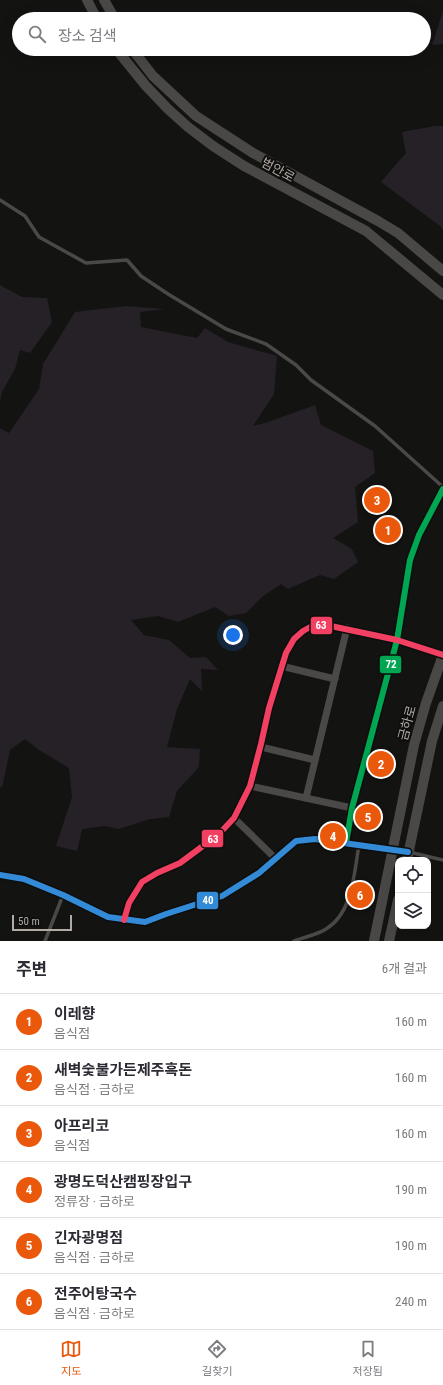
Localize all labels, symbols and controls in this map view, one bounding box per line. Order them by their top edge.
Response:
search box [12,12,431,56]
icon: search [26,23,48,45]
text: 장소 검색 [58,27,117,45]
street label: 범안로 [259,155,297,185]
pin: 3 [364,485,390,515]
pin: 1 [375,515,401,545]
line badge: 63 [310,616,333,635]
text: 63 [315,619,327,632]
your location [223,625,243,645]
line badge: 72 [379,655,402,674]
text: 72 [385,658,397,671]
street label: 금하로 [395,704,419,742]
pin: 2 [368,749,394,779]
pin: 5 [355,802,381,832]
pin: 4 [320,821,346,851]
line badge: 63 [201,829,224,848]
text: 63 [207,833,219,846]
map controls [395,857,431,929]
button: locate [395,857,431,893]
pin: 6 [347,880,373,910]
line badge: 40 [196,891,219,910]
button: layers [395,893,431,929]
text: 40 [202,894,214,907]
scale bar [12,913,72,932]
text: 50 m [18,915,40,928]
text: 주변 [16,959,47,979]
text: 6개 결과 [382,961,427,976]
text: 이레향 [54,1005,95,1023]
text: 1 [26,1014,32,1029]
text: 160 m [395,1014,427,1029]
text: 음식점 [54,1026,90,1041]
text: 새벽숯불가든제주흑돈 [54,1061,192,1079]
text: 2 [26,1070,32,1085]
text: 160 m [395,1070,427,1085]
text: 음식점 · 금하로 [54,1082,135,1097]
text: 아프리코 [54,1117,109,1135]
text: 3 [26,1126,32,1141]
text: 160 m [395,1126,427,1141]
text: 음식점 [54,1138,90,1153]
text: 광명도덕산캠핑장입구 [54,1173,192,1191]
text: 4 [26,1182,32,1197]
text: 190 m [395,1182,427,1197]
text: 정류장 · 금하로 [54,1194,135,1209]
text: 긴자광명점 [54,1229,123,1247]
text: 5 [26,1238,32,1253]
text: 190 m [395,1238,427,1253]
text: 음식점 · 금하로 [54,1250,135,1265]
text: 전주어탕국수 [54,1285,137,1303]
text: 6 [26,1294,32,1309]
text: 240 m [395,1294,427,1309]
text: 음식점 · 금하로 [54,1306,135,1321]
tab: 지도 [60,1338,82,1378]
tab: 길찾기 [202,1338,232,1378]
tab: 저장됨 [353,1338,383,1378]

